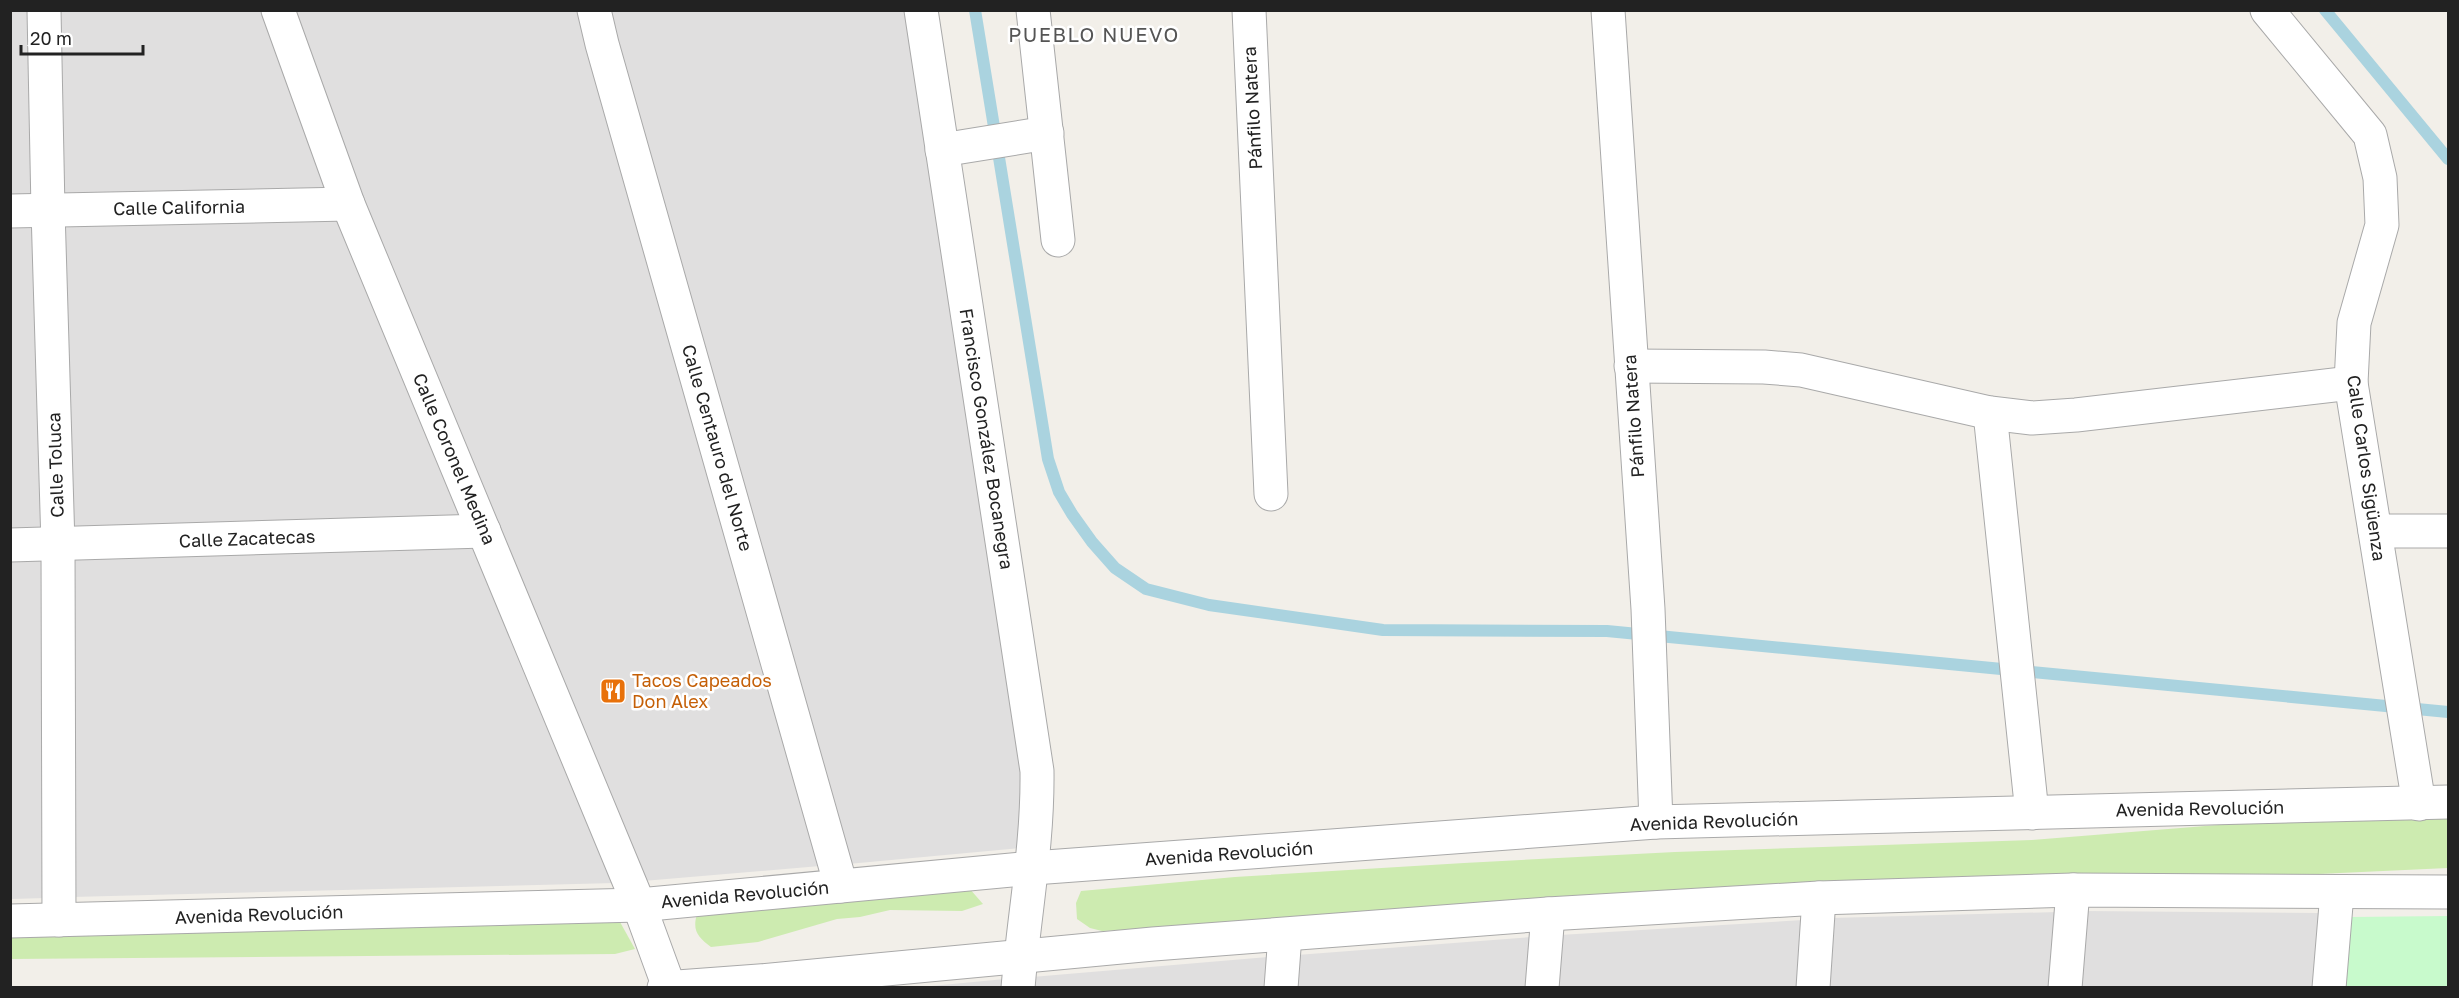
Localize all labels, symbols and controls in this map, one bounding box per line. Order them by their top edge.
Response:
scale bar [21,18,142,56]
district label: PUEBLO NUEVO [1008,22,1180,46]
text: 20 m [30,27,72,49]
street label: Pánfilo Natera [1238,46,1266,170]
street label: Calle California [113,195,245,219]
street label: Francisco González Bocanegra [955,307,1019,571]
street label: Calle Centauro del Norte [678,342,758,554]
street label: Pánfilo Natera [1618,354,1648,478]
street label: Calle Coronel Medina [409,370,501,548]
street label: Calle Carlos Sigüenza [2343,373,2391,562]
street label: Calle Toluca [42,412,68,518]
street label: Calle Zacatecas [178,525,316,551]
place label: Tacos Capeados Don Alex [632,669,772,712]
restaurant icon: Tacos Capeados Don Alex [598,676,628,706]
street label: Avenida Revolución [2116,796,2284,820]
street label: Avenida Revolución [1629,807,1799,835]
street label: Avenida Revolución [1144,836,1314,870]
street label: Avenida Revolución [660,876,830,912]
street label: Avenida Revolución [174,900,344,928]

